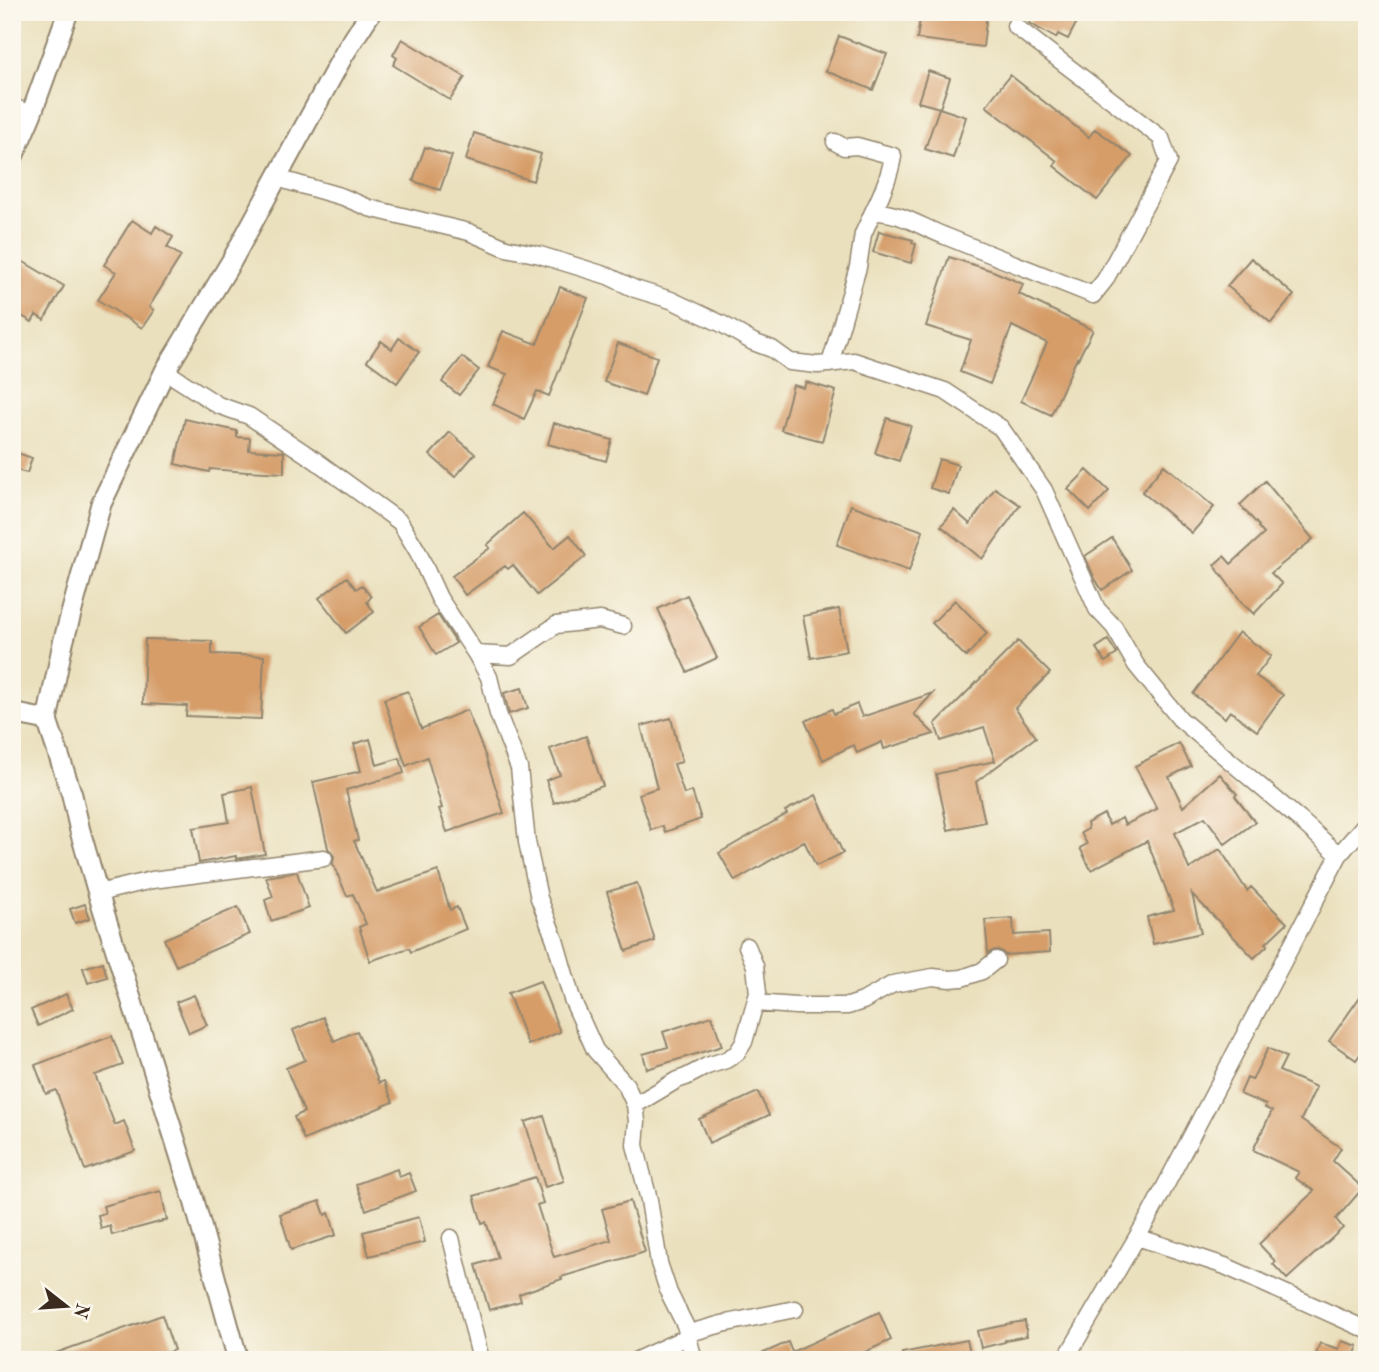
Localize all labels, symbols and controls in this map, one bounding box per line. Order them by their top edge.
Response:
north arrow [32,1270,102,1340]
text: N [69,1301,91,1320]

